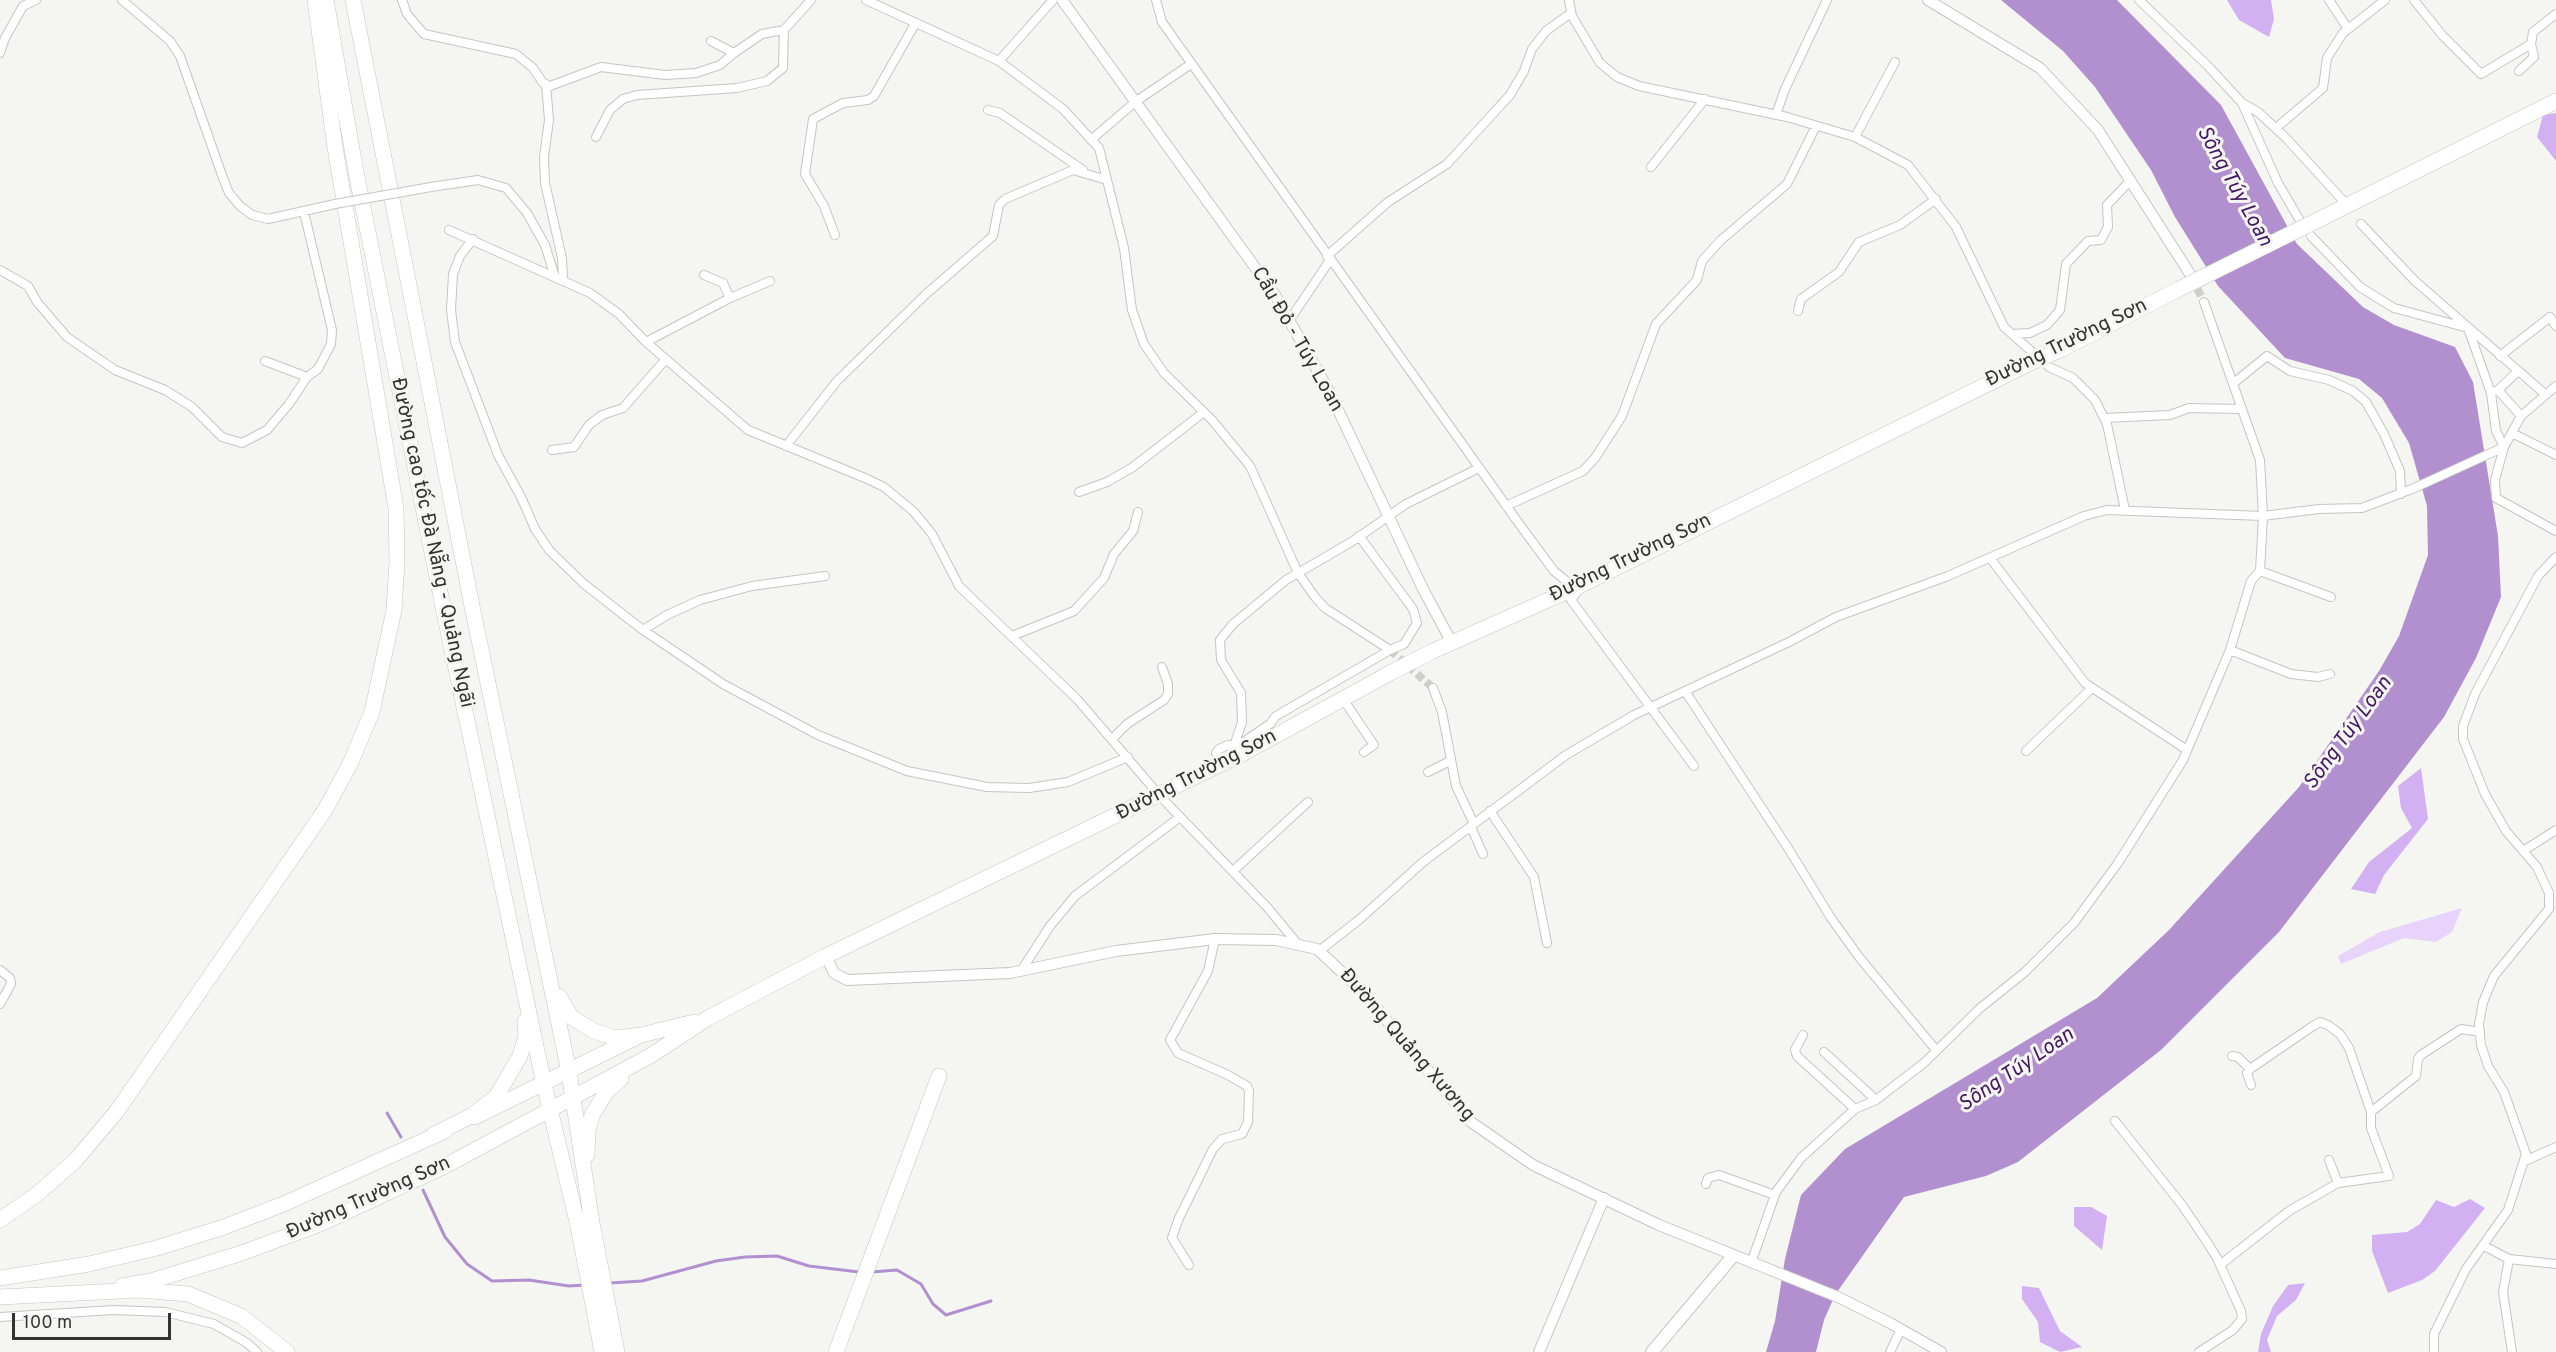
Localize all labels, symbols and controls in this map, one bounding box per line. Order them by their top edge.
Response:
water label: Sông Túy Loan [2190,122,2276,252]
street label: Cầu Đỏ - Túy Loan [1245,263,1347,417]
street label: Đường Trường Sơn [1982,294,2152,394]
street label: Đường cao tốc Đà Nẵng - Quảng Ngãi [384,376,478,710]
street label: Đường Trường Sơn [1546,509,1716,609]
water label: Sông Túy Loan [2300,673,2398,795]
street label: Đường Trường Sơn [1113,725,1281,827]
street label: Đường Quảng Xương [1333,965,1479,1127]
water label: Sông Túy Loan [1955,1023,2079,1119]
street label: Đường Trường Sơn [283,1152,455,1246]
scale bar [15,1301,174,1339]
text: 100 m [23,1312,72,1335]

